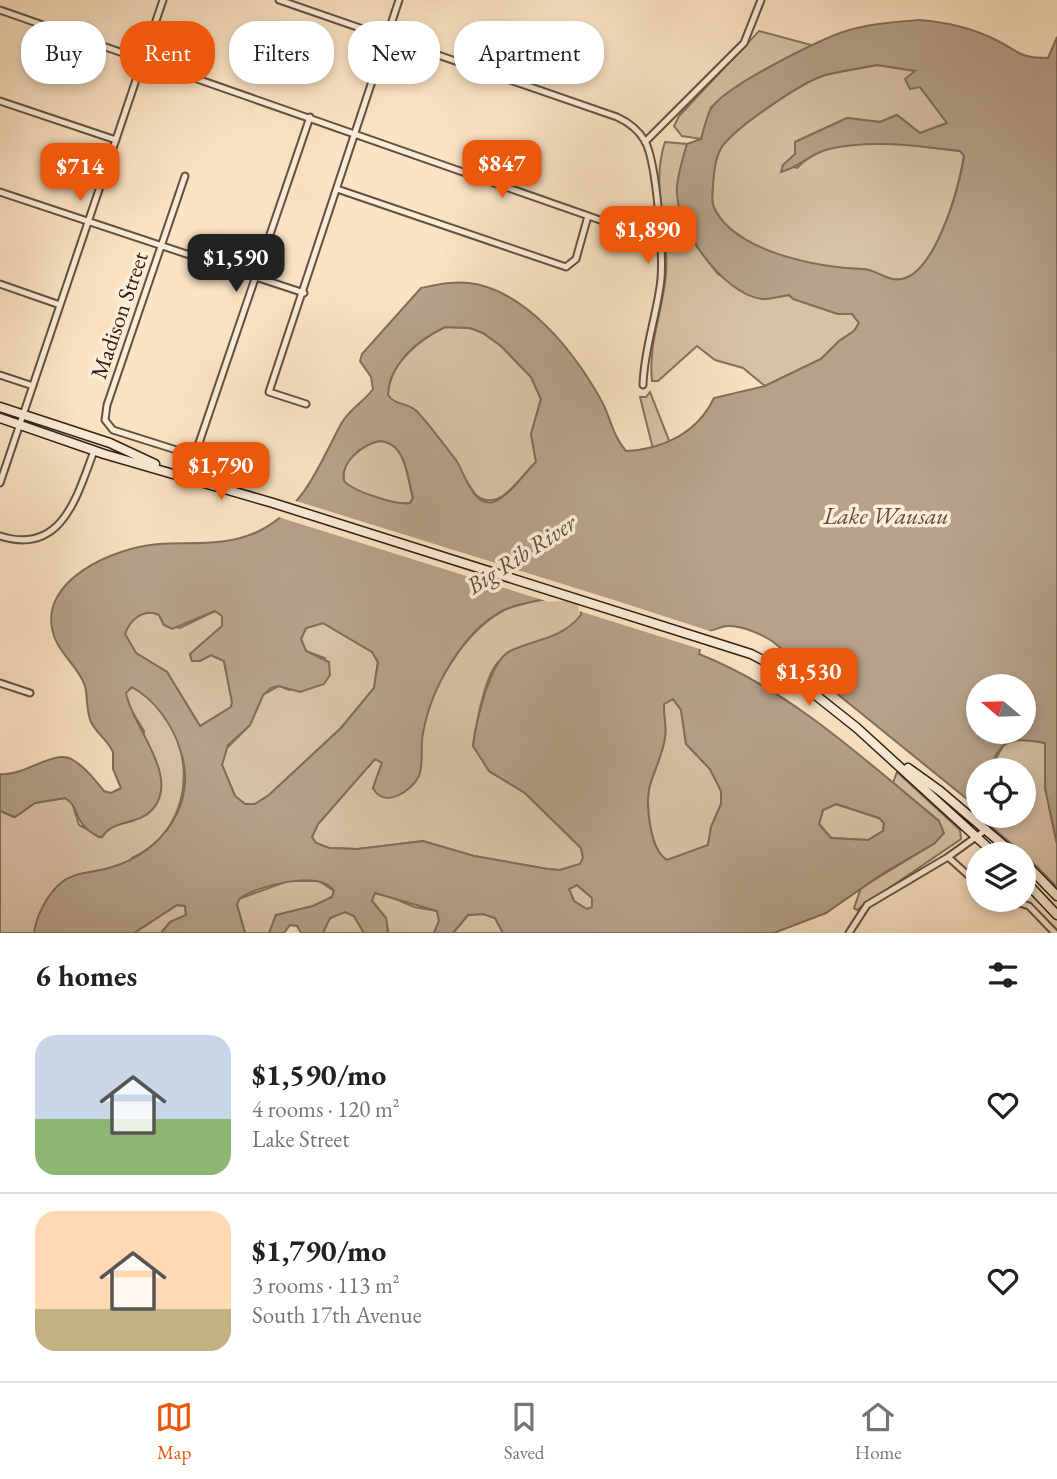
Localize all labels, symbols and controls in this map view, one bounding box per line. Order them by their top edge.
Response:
chip: Buy [21,21,106,84]
chip: Rent [120,21,215,84]
chip: Filters [229,21,334,84]
chip: New [348,21,440,84]
chip: Apartment [454,21,604,84]
pin: $847 [461,140,543,200]
pin: $714 [39,144,121,203]
text: $847 [478,148,526,178]
text: $714 [56,151,104,181]
pin: $1,890 [591,206,705,266]
text: $1,890 [616,214,680,244]
pin: $1,590 [179,234,293,294]
text: $1,590 [204,242,268,272]
street label: Madison Street [83,247,155,383]
pin: $1,790 [164,442,278,502]
text: $1,790 [189,450,253,480]
water label: Lake Wausau [822,500,949,531]
water label: Big Rib River [459,506,583,602]
pin: $1,530 [752,648,866,708]
text: $1,530 [777,656,841,686]
north arrow [966,674,1036,744]
map controls [966,674,1036,912]
button: locate [966,758,1036,828]
button: layers [966,842,1036,912]
text: 6 homes [35,956,137,995]
icon: filters [984,956,1022,994]
text: $1,590/mo [252,1055,386,1094]
icon: home [91,1063,175,1147]
icon: heart [984,1086,1022,1124]
text: 4 rooms · 120 m² [252,1094,400,1124]
text: Lake Street [252,1124,350,1154]
text: $1,790/mo [252,1231,386,1270]
icon: home [91,1239,175,1323]
icon: heart [984,1262,1022,1300]
text: 3 rooms · 113 m² [252,1270,400,1300]
text: South 17th Avenue [252,1300,422,1330]
tab: Map [155,1398,193,1465]
tab: Saved [504,1398,544,1465]
tab: Home [855,1398,902,1465]

